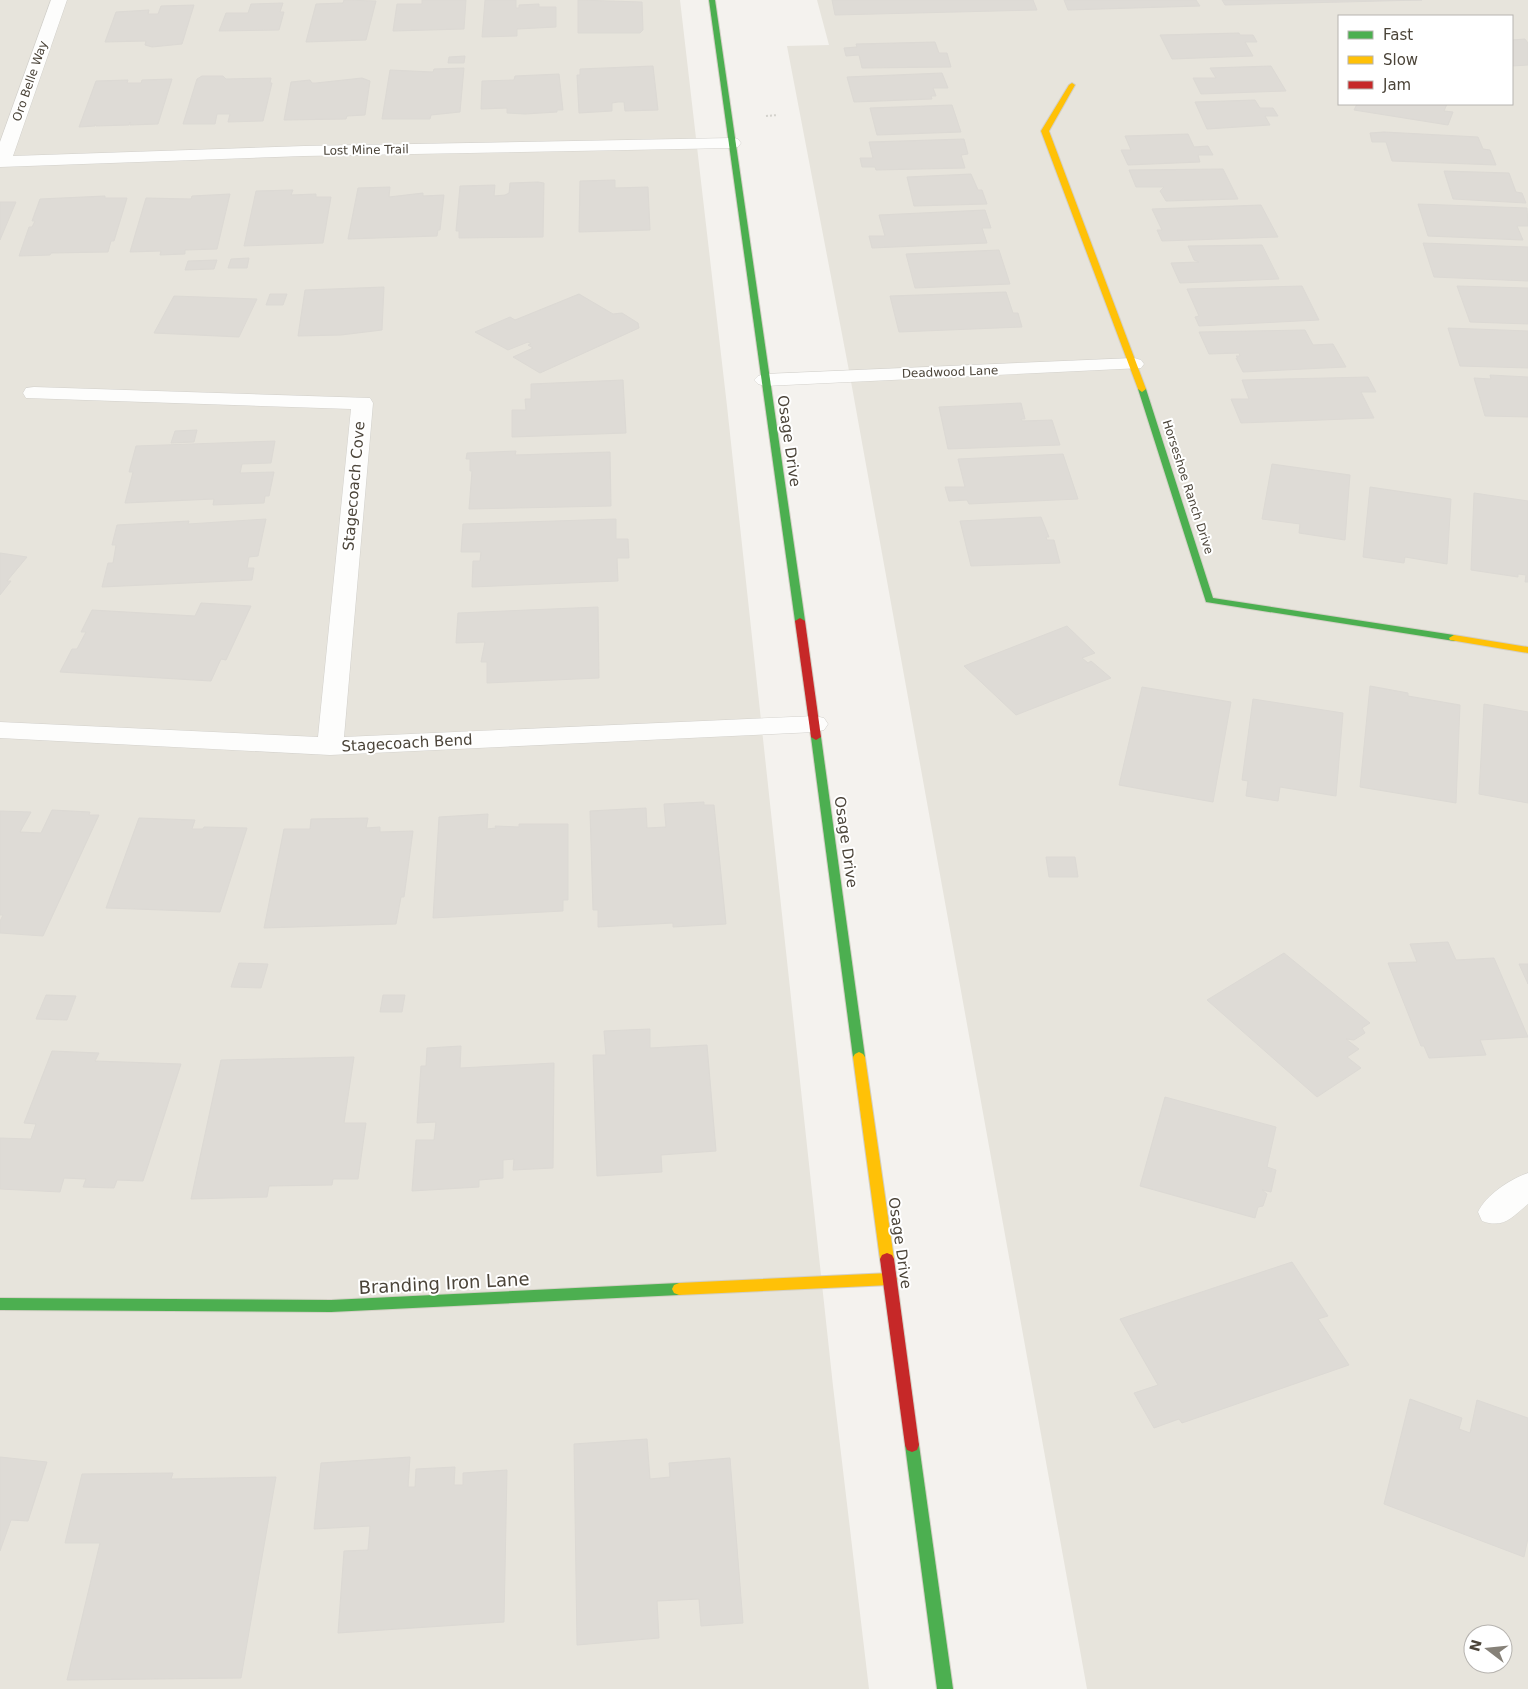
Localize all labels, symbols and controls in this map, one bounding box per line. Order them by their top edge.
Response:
legend [1338,15,1513,105]
text: Fast [1383,26,1413,44]
street label: Oro Belle Way [10,39,50,123]
text: Slow [1383,51,1418,69]
text: Jam [1382,76,1411,94]
street label: Lost Mine Trail [323,142,409,158]
street label: Deadwood Lane [902,363,998,381]
street label: Osage Drive [774,394,804,488]
street label: Horseshoe Ranch Drive [1160,418,1216,556]
street label: Stagecoach Cove [339,420,369,552]
street label: Stagecoach Bend [341,731,473,755]
street label: Osage Drive [831,795,861,889]
street label: Osage Drive [885,1196,915,1290]
street label: Branding Iron Lane [358,1268,530,1298]
north arrow [1463,1624,1513,1674]
text: N [1466,1638,1485,1653]

